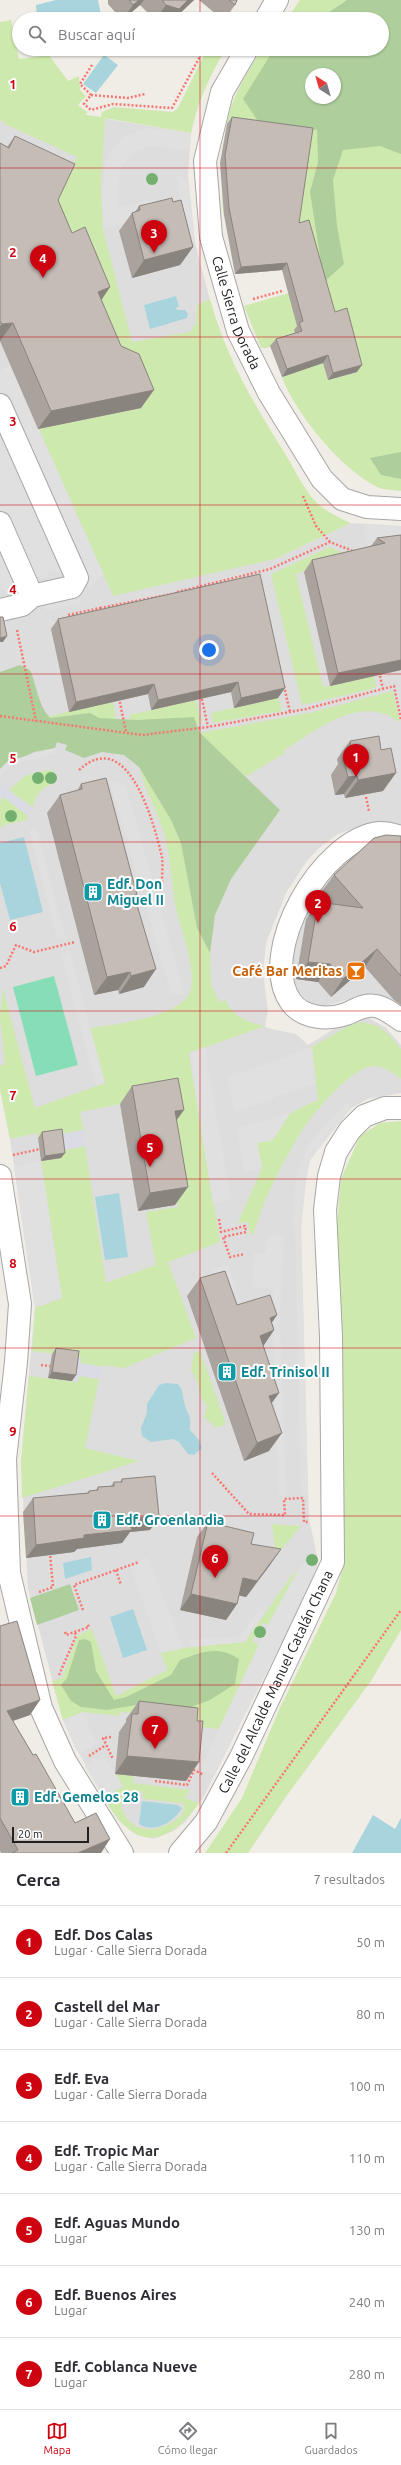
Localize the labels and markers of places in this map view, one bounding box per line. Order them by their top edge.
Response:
pin: 3 [141,220,167,253]
pin: 4 [30,245,56,278]
pin: 1 [343,744,369,777]
place label: Edf. Don Miguel II [107,876,164,908]
building icon: Edf. Don Miguel II [82,881,104,903]
pin: 2 [305,890,331,923]
bar icon: Café Bar Meritas [345,960,367,982]
place label: Café Bar Meritas [232,963,342,979]
pin: 5 [137,1134,163,1167]
building icon: Edf. Trinisol II [216,1361,238,1383]
place label: Edf. Trinisol II [241,1364,330,1380]
building icon: Edf. Groenlandia [91,1509,113,1531]
place label: Edf. Groenlandia [116,1512,224,1528]
pin: 6 [202,1545,228,1578]
pin: 7 [142,1716,168,1749]
building icon: Edf. Gemelos 28 [9,1786,31,1808]
place label: Edf. Gemelos 28 [34,1789,139,1805]

